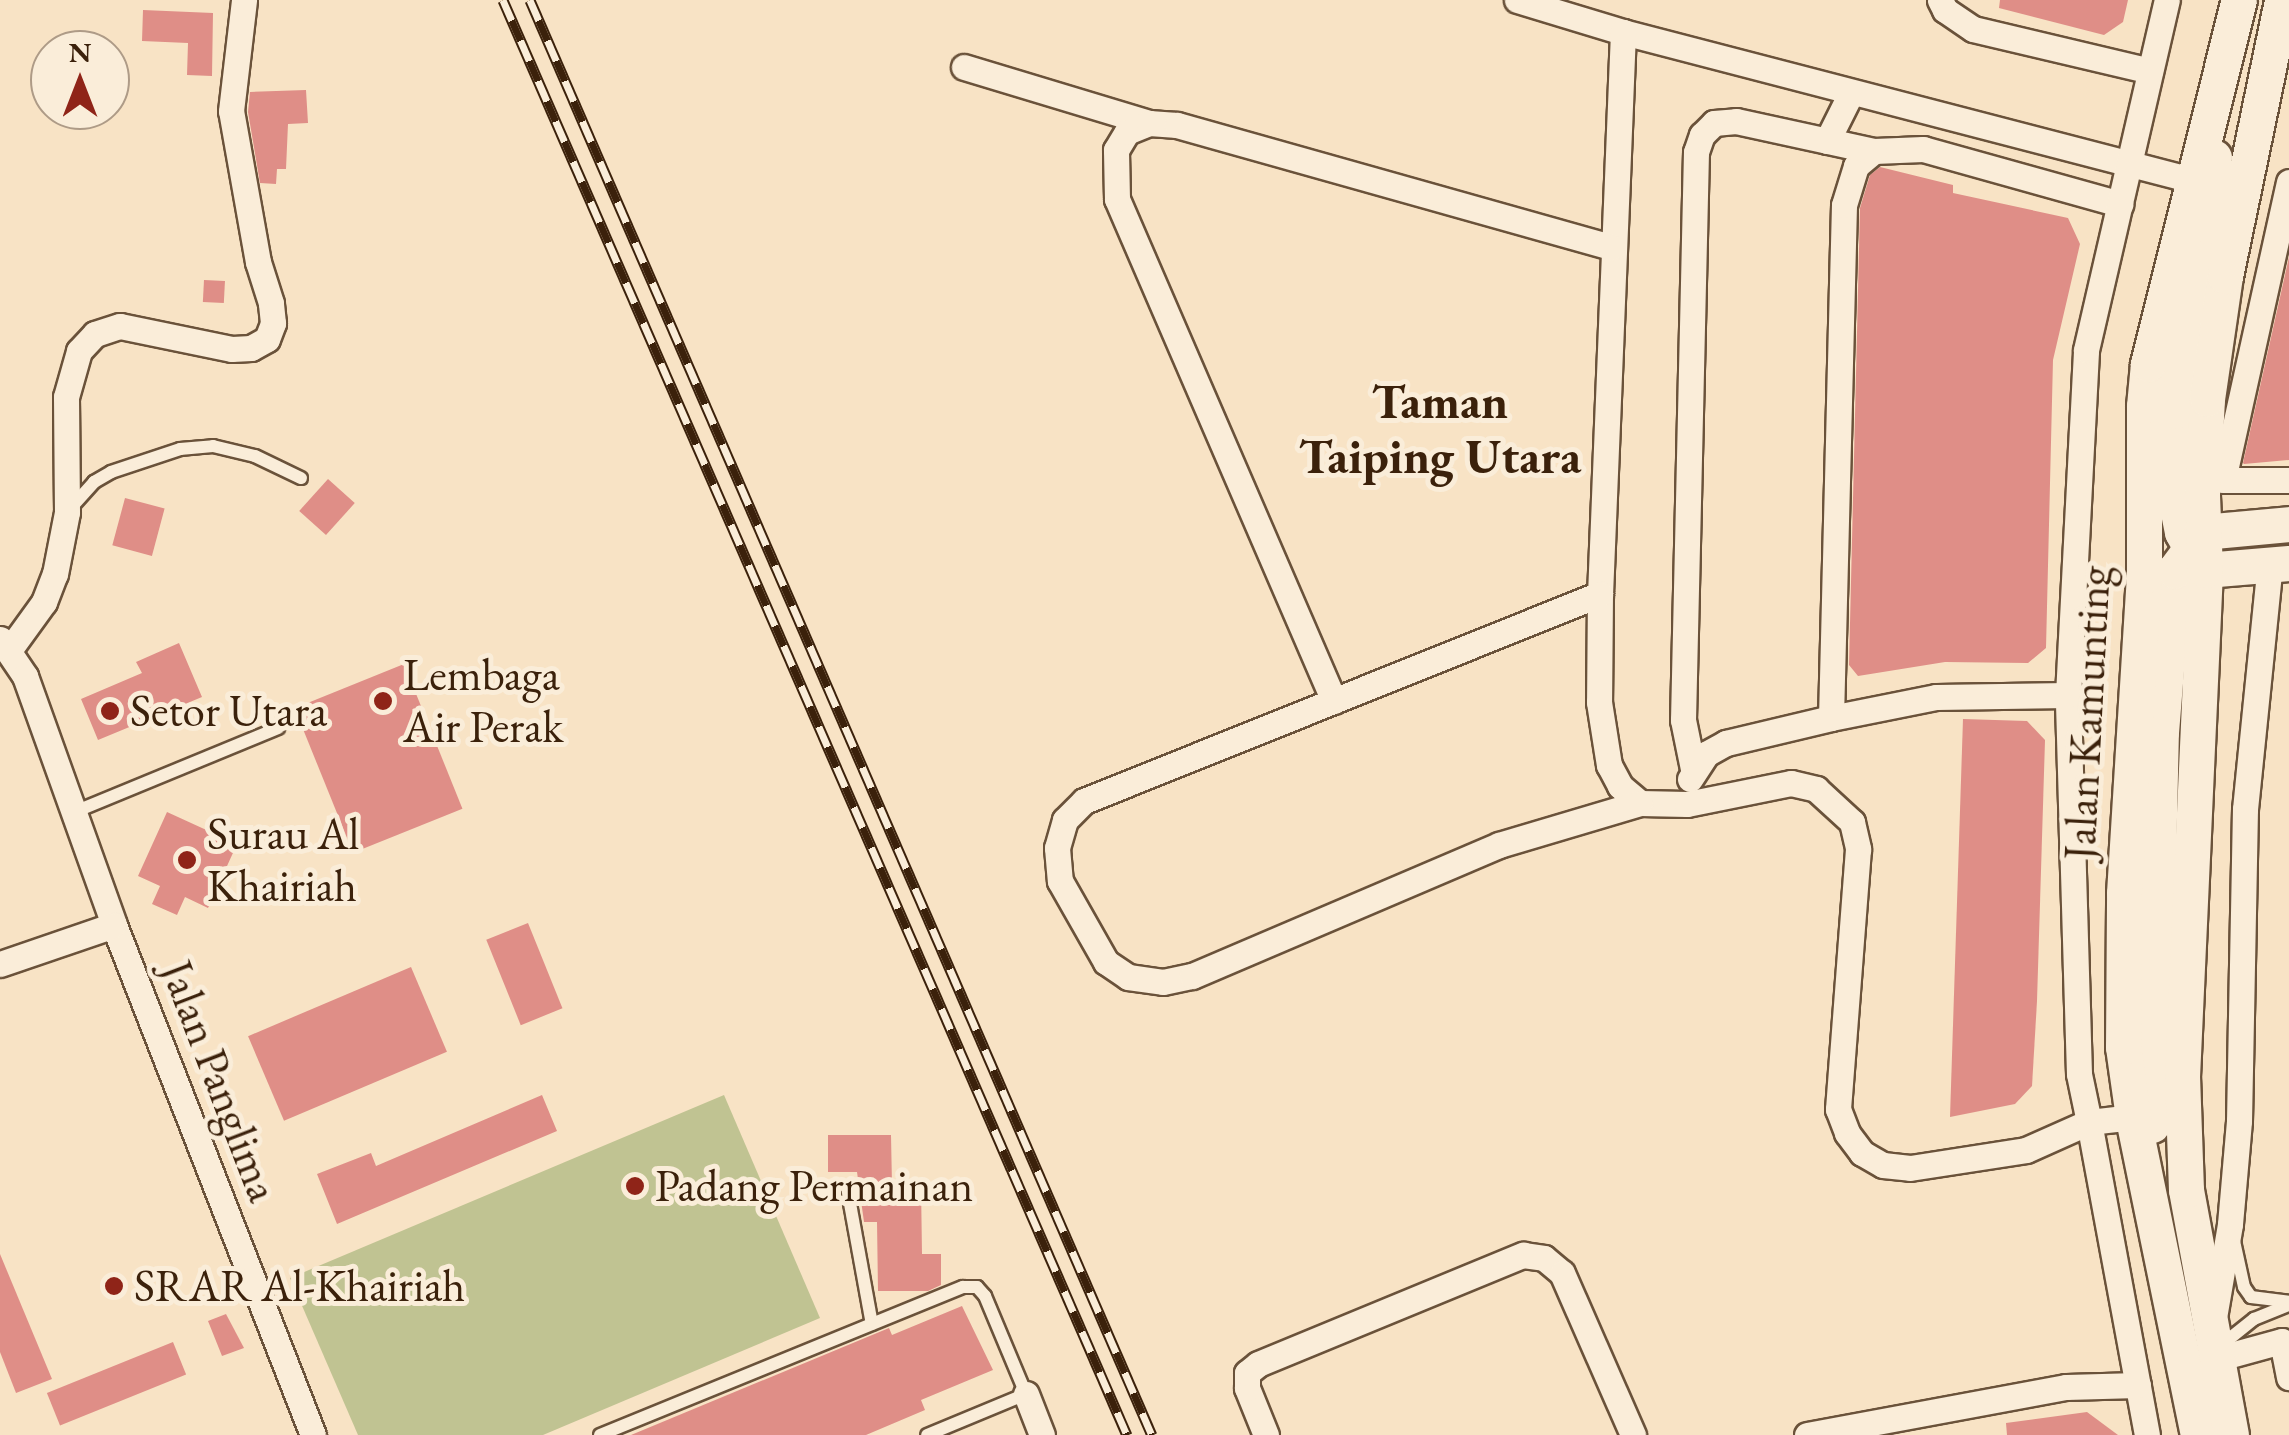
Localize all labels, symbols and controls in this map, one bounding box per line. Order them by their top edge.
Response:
north arrow [30,30,130,130]
text: N [69,34,91,70]
district label: Taman Taiping Utara [1299,372,1581,485]
street label: Jalan Kamunting [2052,565,2122,861]
place label: Lembaga Air Perak [403,648,563,754]
place label: Setor Utara [130,684,327,738]
marker: Lembaga Air Perak [372,690,394,712]
marker: Setor Utara [99,700,121,722]
place label: Surau Al Khairiah [207,807,359,913]
marker: Surau Al Khairiah [176,849,198,871]
street label: Jalan Panglima [149,953,291,1209]
place label: Padang Permainan [655,1159,973,1213]
marker: Padang Permainan [624,1175,646,1197]
place label: SRAR Al-Khairiah [134,1259,465,1313]
marker: SRAR Al-Khairiah [103,1275,125,1297]

